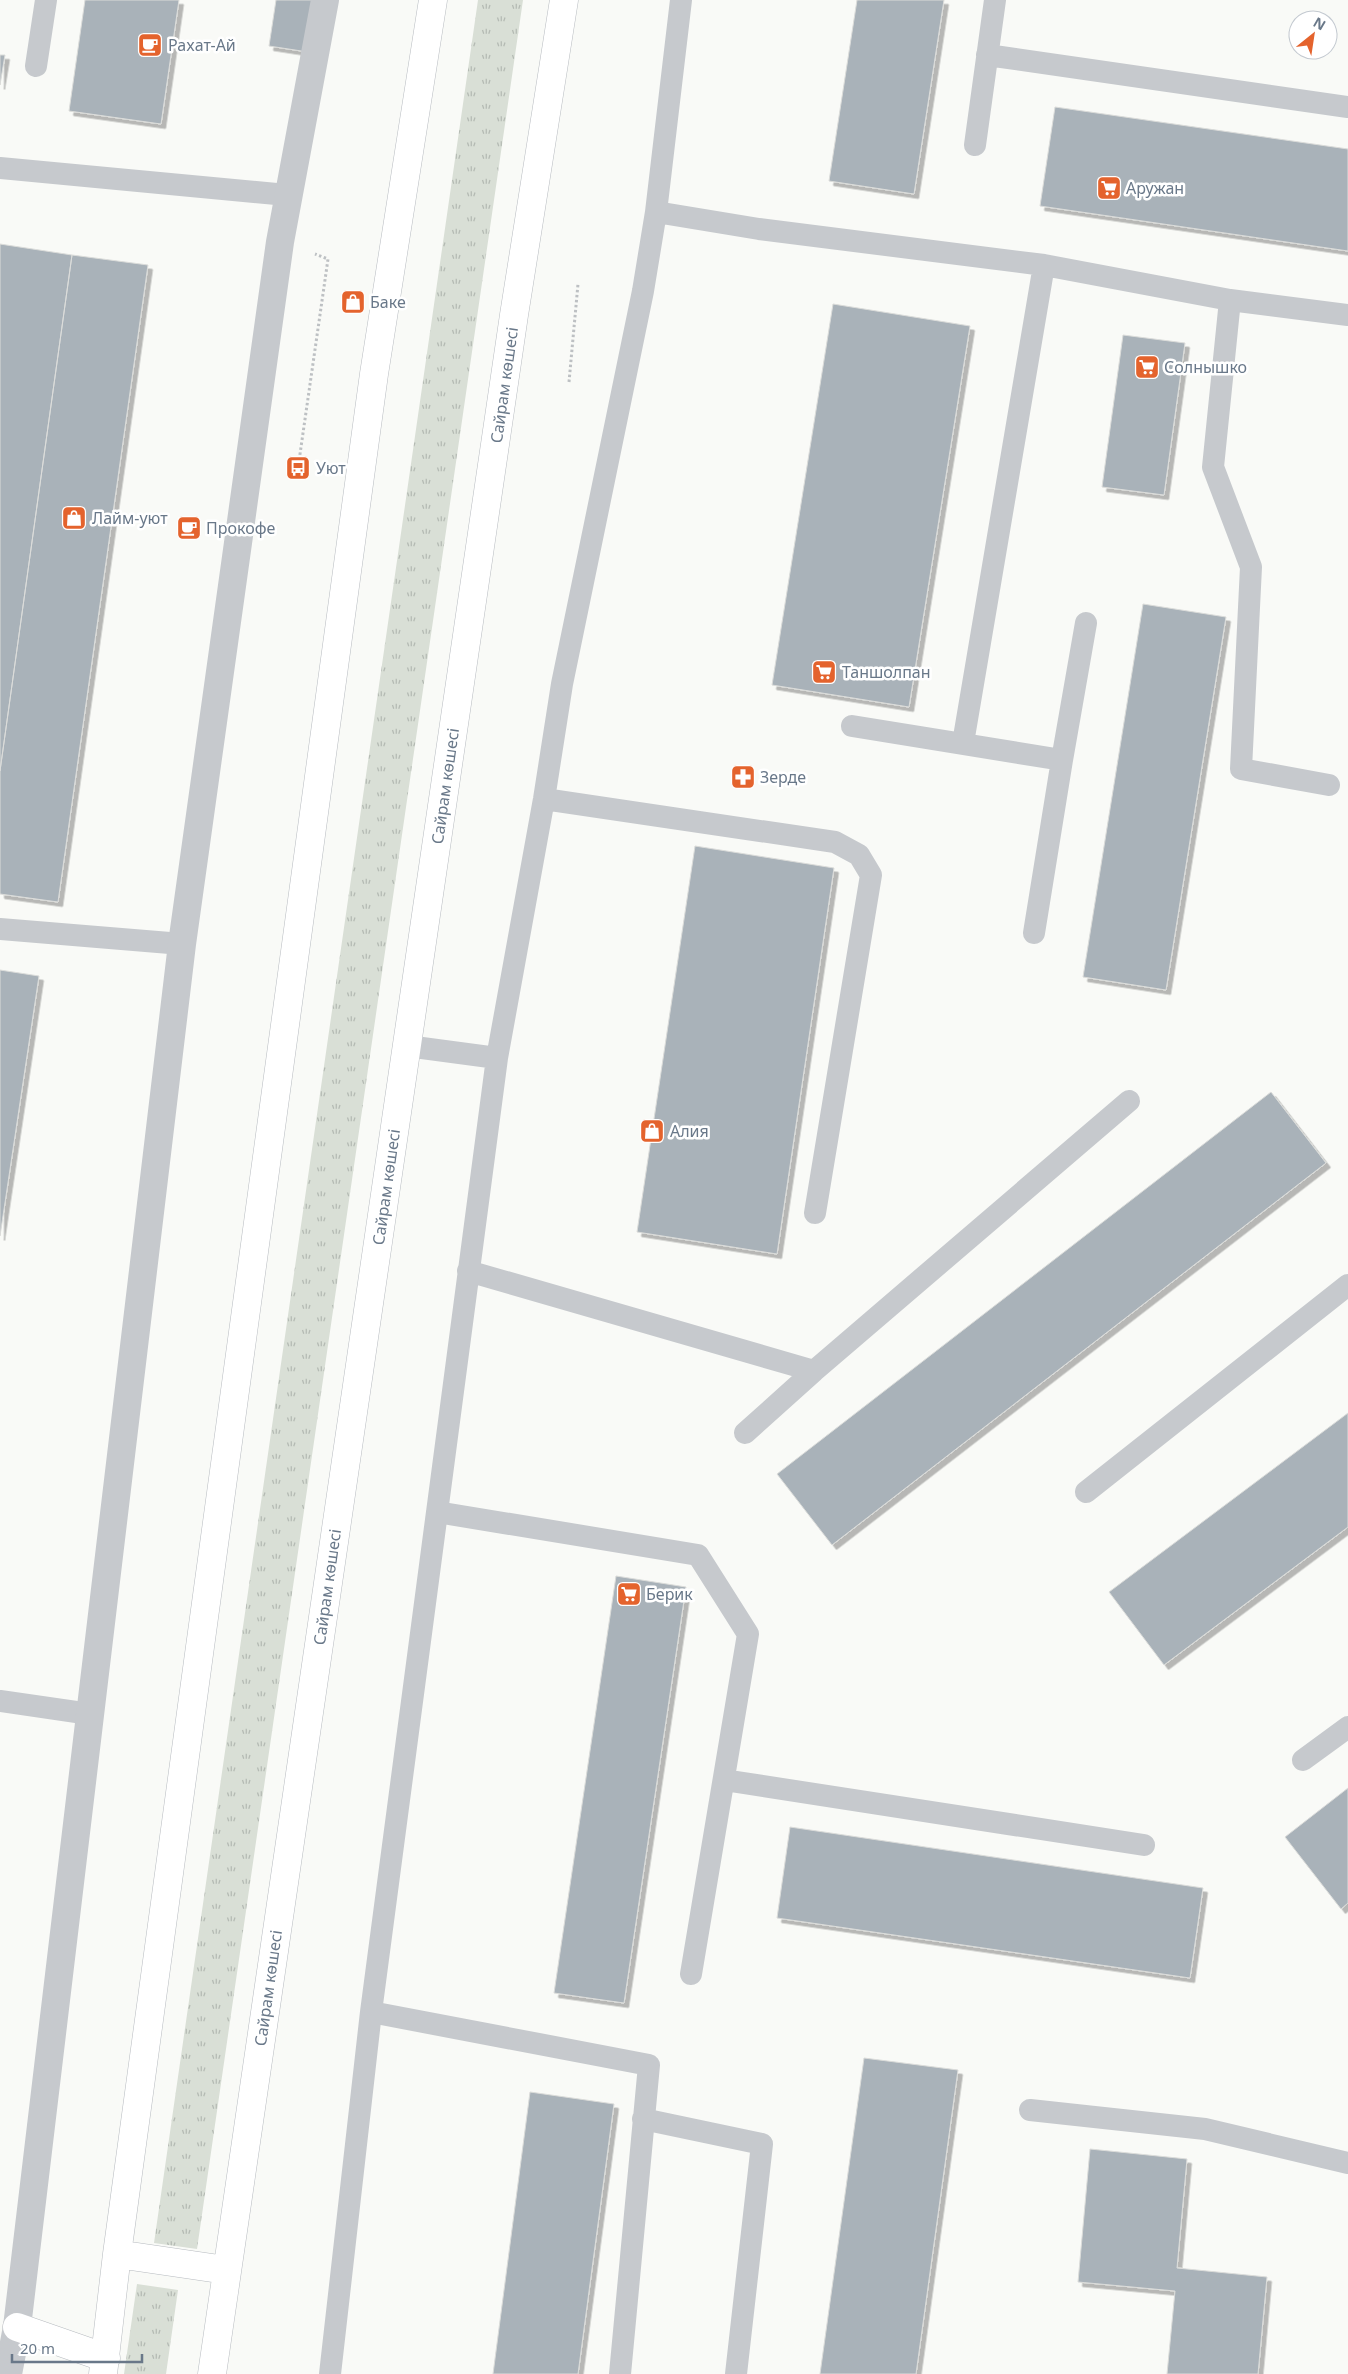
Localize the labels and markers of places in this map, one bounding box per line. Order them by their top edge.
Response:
cafe icon: Раxат-Ай [137,32,163,58]
place label: Раxат-Ай [168,34,236,56]
supermarket icon: Аружан [1096,175,1122,201]
place label: Аружан [1126,177,1184,199]
shop icon: Баке [340,289,366,315]
place label: Баке [370,291,406,313]
supermarket icon: Солнышко [1134,354,1160,380]
place label: Солнышко [1164,356,1247,378]
bus stop icon: Уют [285,455,311,481]
place label: Уют [316,457,346,479]
shop icon: Лайм-уют [61,505,87,531]
place label: Лайм-уют [92,507,168,529]
cafe icon: Прокофе [176,515,202,541]
place label: Прокофе [206,517,275,539]
supermarket icon: Таншолпан [811,659,837,685]
place label: Таншолпан [842,661,931,683]
pharmacy icon: Зерде [730,764,756,790]
place label: Зерде [760,766,806,788]
shop icon: Алия [639,1118,665,1144]
place label: Алия [670,1120,709,1142]
supermarket icon: Берик [616,1581,642,1607]
place label: Берик [646,1583,693,1605]

